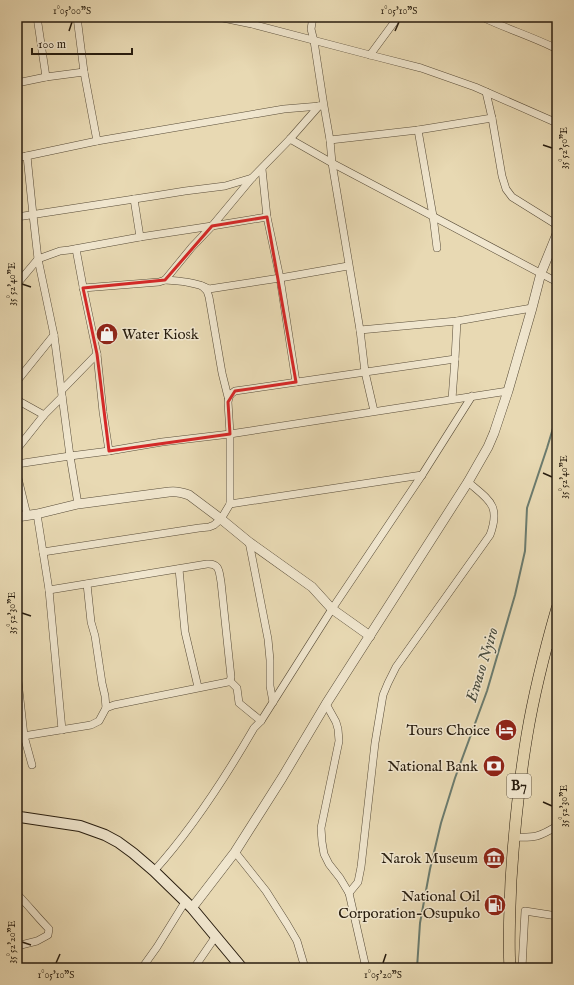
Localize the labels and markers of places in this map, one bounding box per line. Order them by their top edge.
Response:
shop icon: Water Kiosk [94,321,120,347]
place label: Water Kiosk [122,325,200,344]
hotel icon: Tours Choice [493,717,519,743]
place label: Tours Choice [407,721,490,740]
bank icon: National Bank [481,753,507,779]
place label: National Bank [388,757,479,776]
museum icon: Narok Museum [481,845,507,871]
place label: Narok Museum [381,849,478,868]
place label: National Oil Corporation-Osupuko [338,887,481,923]
fuel station icon: National Oil Corporation-Osupuko [482,892,508,918]

